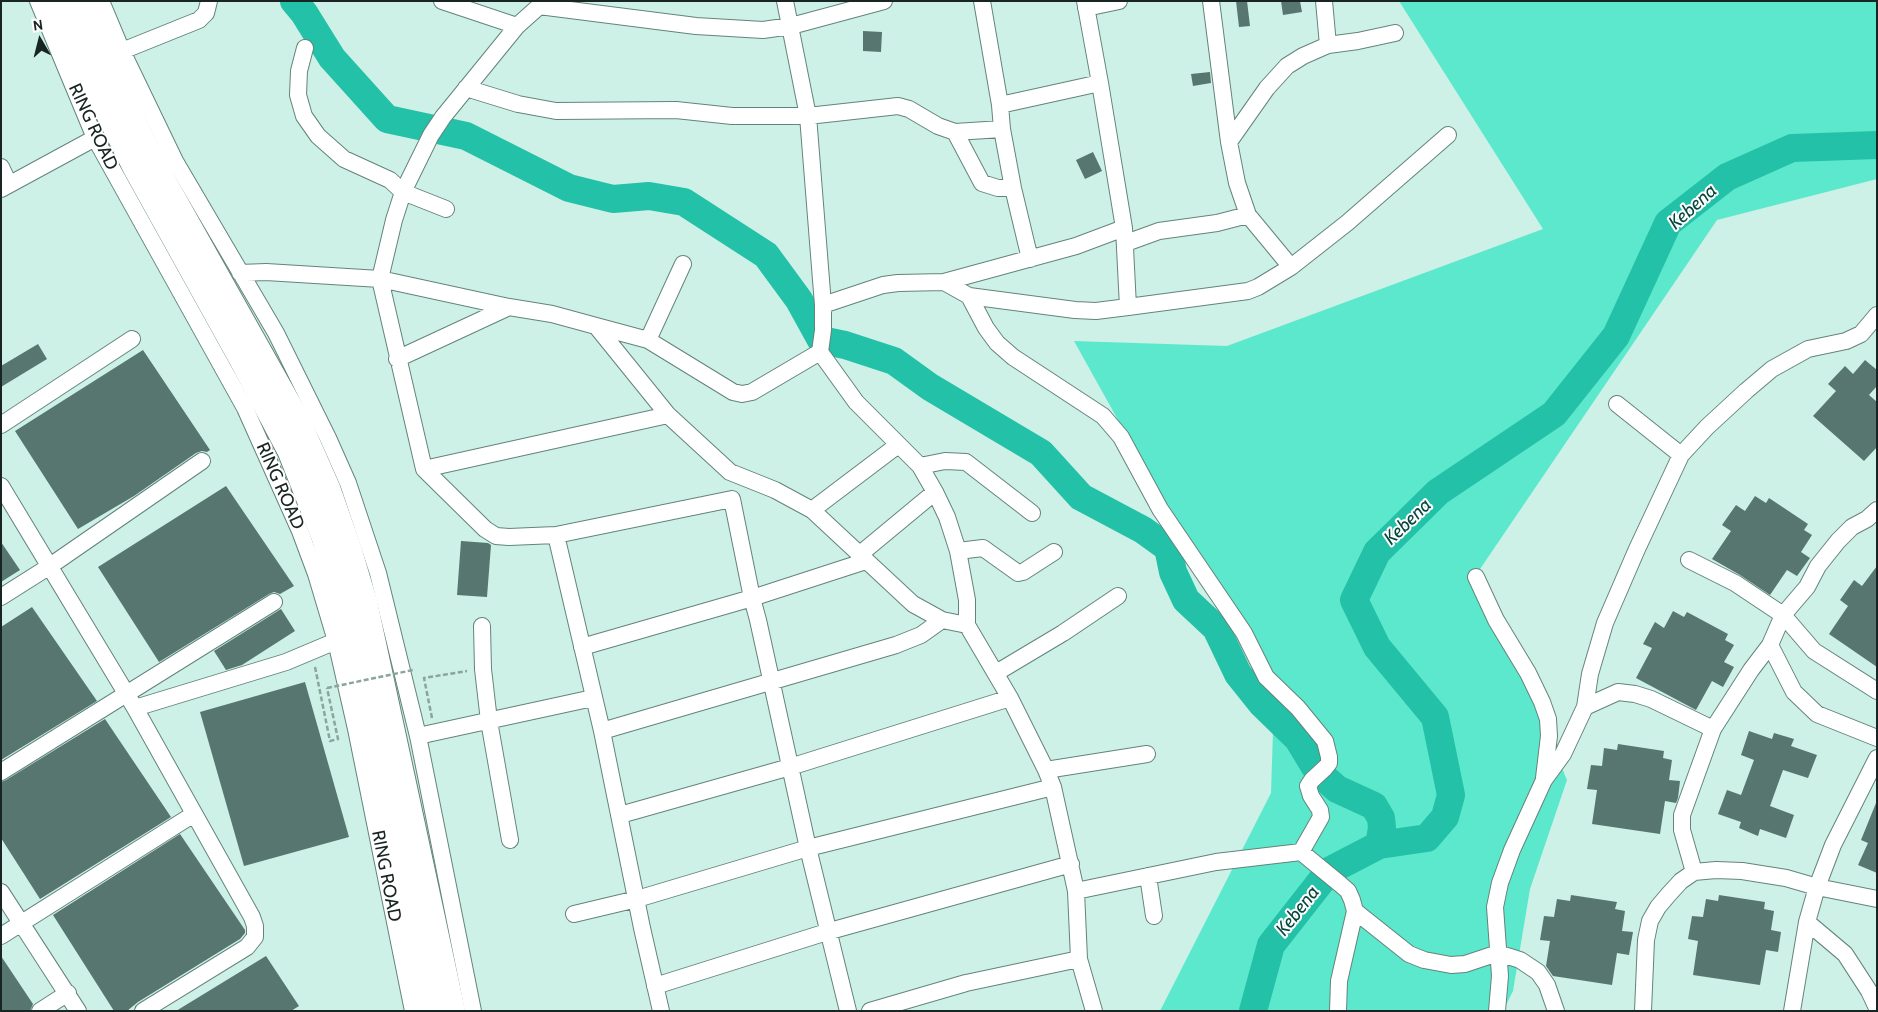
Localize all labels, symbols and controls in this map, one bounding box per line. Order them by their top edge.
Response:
north arrow [15,15,65,65]
text: N [32,16,44,35]
street label: RING ROAD [64,80,122,174]
water label: Kebena [1664,179,1722,235]
street label: RING ROAD [251,439,309,533]
water label: Kebena [1380,494,1436,550]
street label: RING ROAD [367,828,405,924]
water label: Kebena [1271,881,1325,941]

